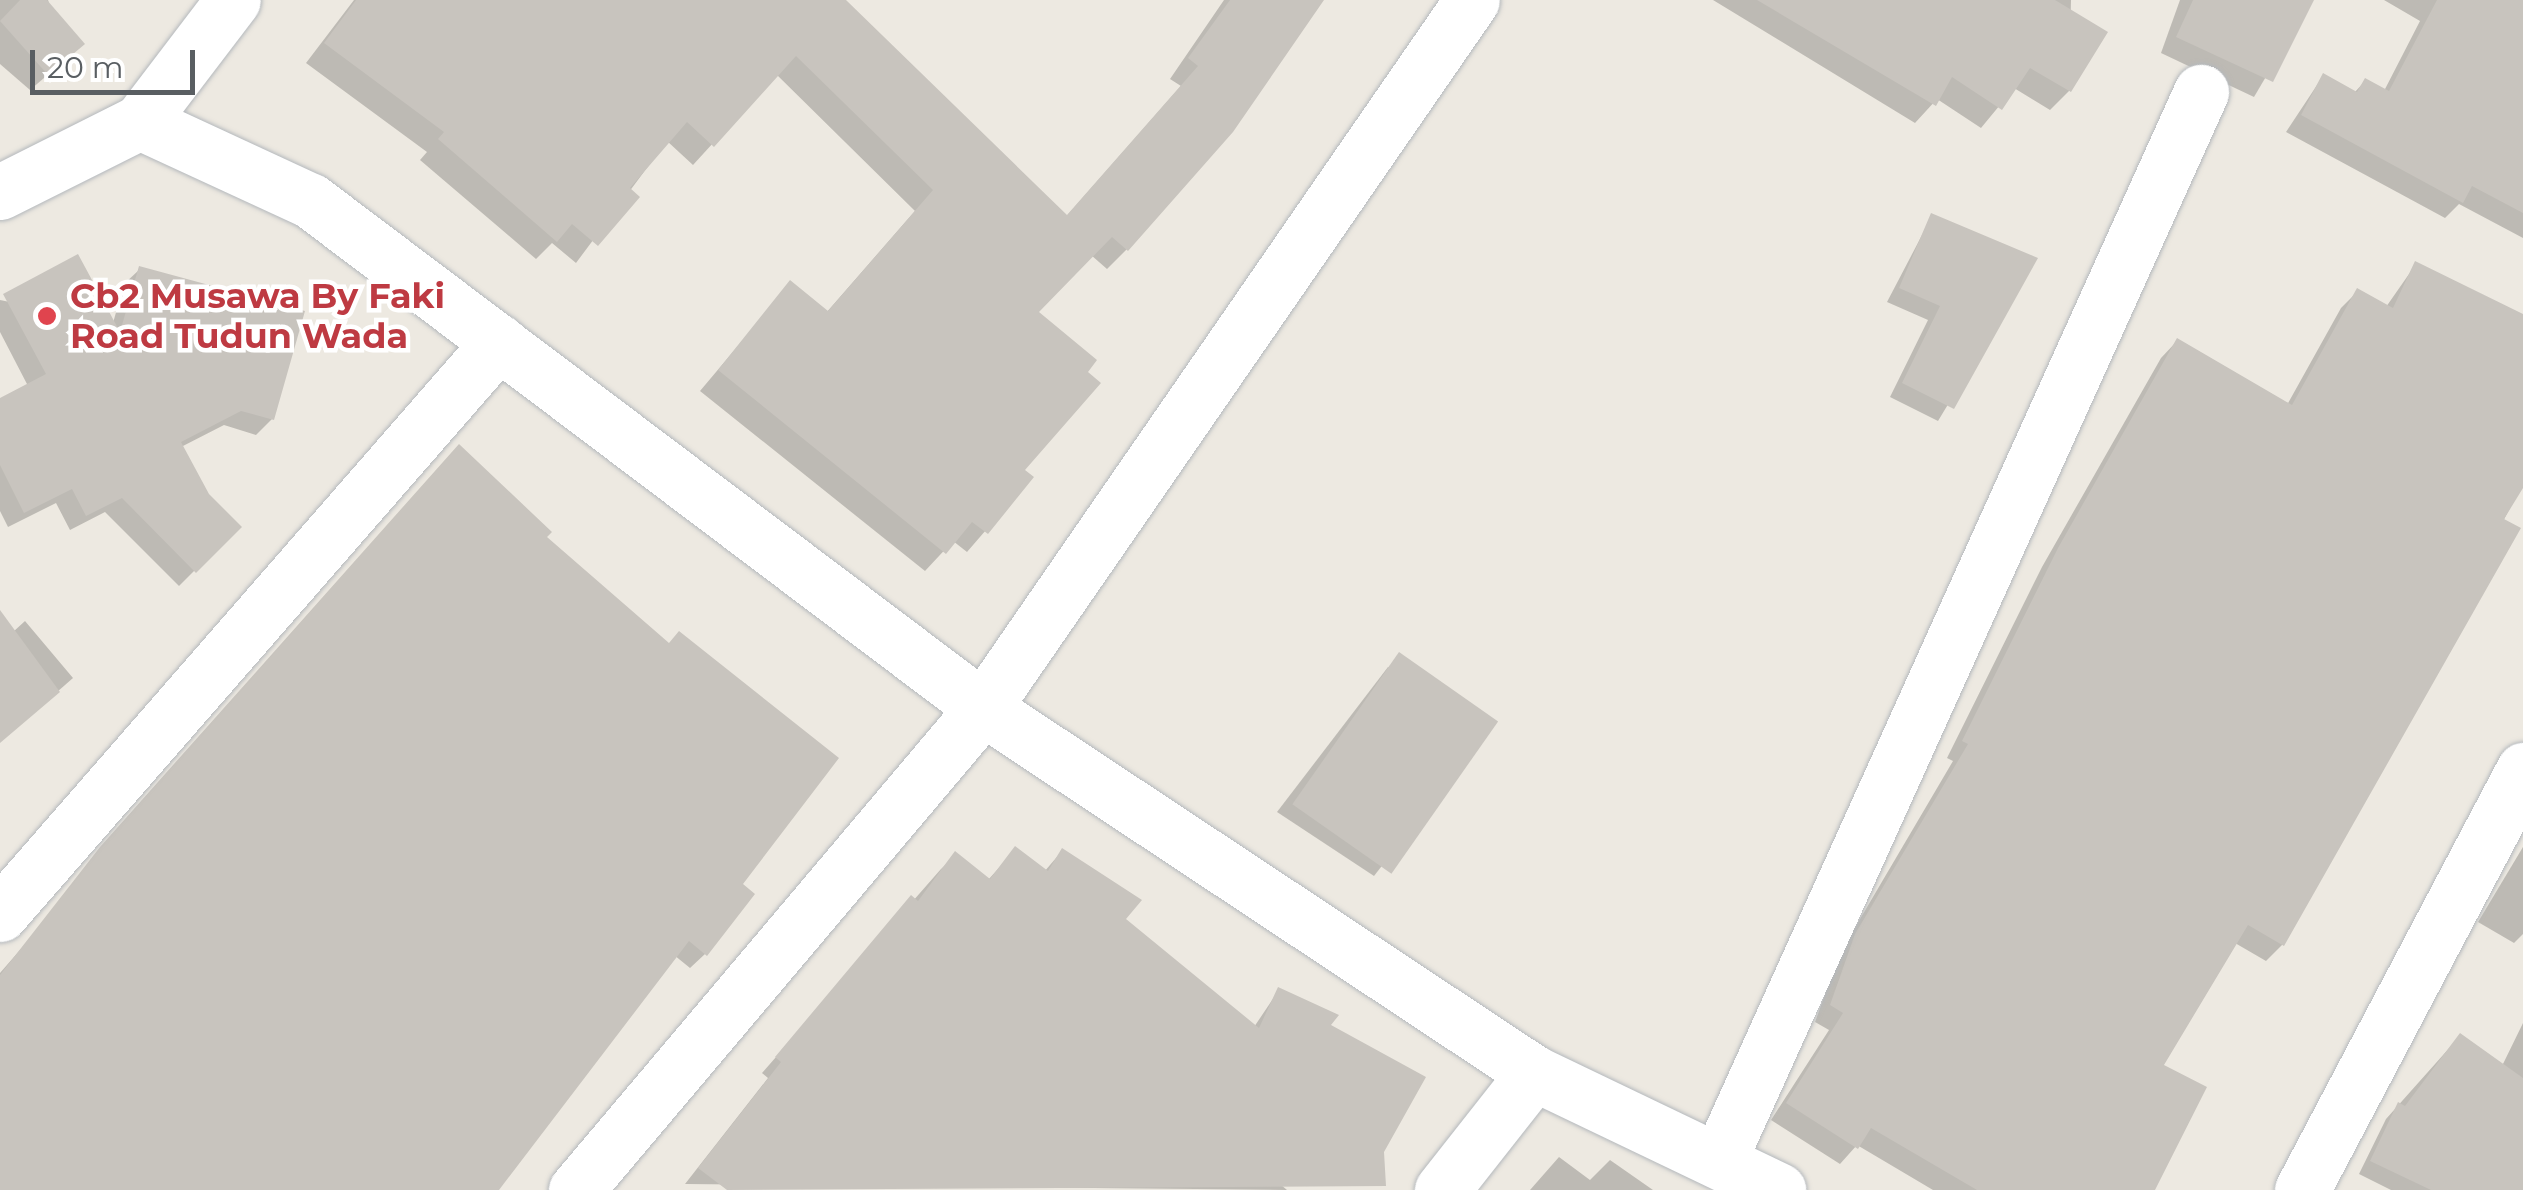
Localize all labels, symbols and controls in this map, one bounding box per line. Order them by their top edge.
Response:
scale bar [35,30,200,92]
text: 20 m [47,49,124,86]
place label: Cb2 Musawa By Faki Road Tudun Wada [70,275,445,357]
marker: Cb2 Musawa By Faki Road Tudun Wada [34,303,60,329]

